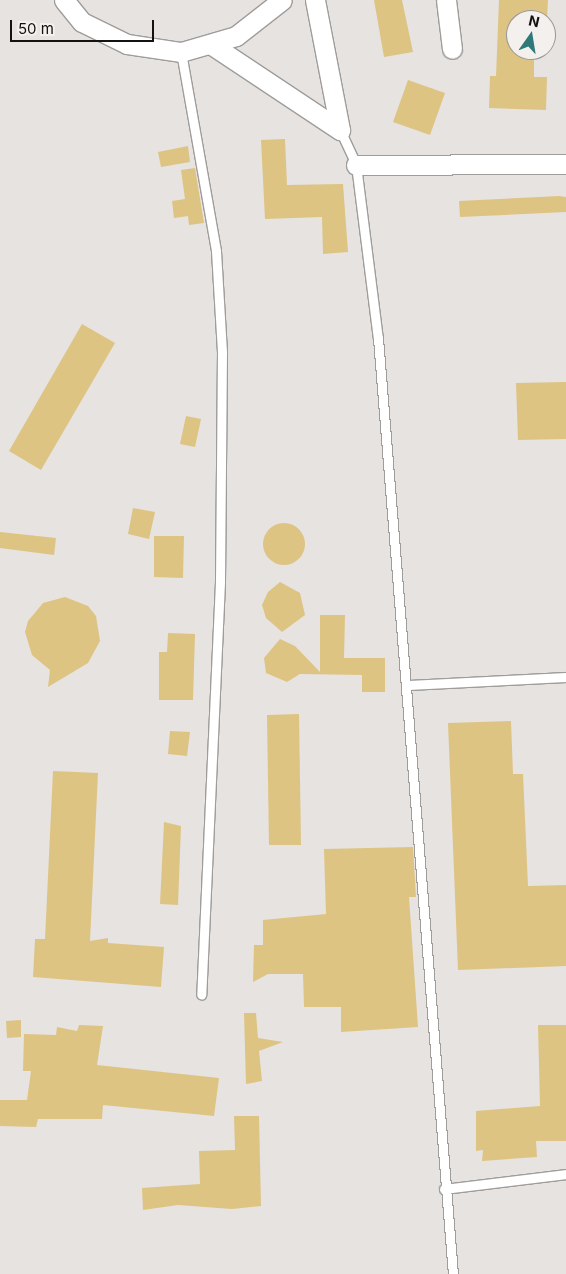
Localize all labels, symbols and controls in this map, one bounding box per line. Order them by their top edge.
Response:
scale bar [12,10,156,42]
north arrow [506,10,556,60]
text: N [527,11,541,30]
text: 50 m [18,19,54,38]

